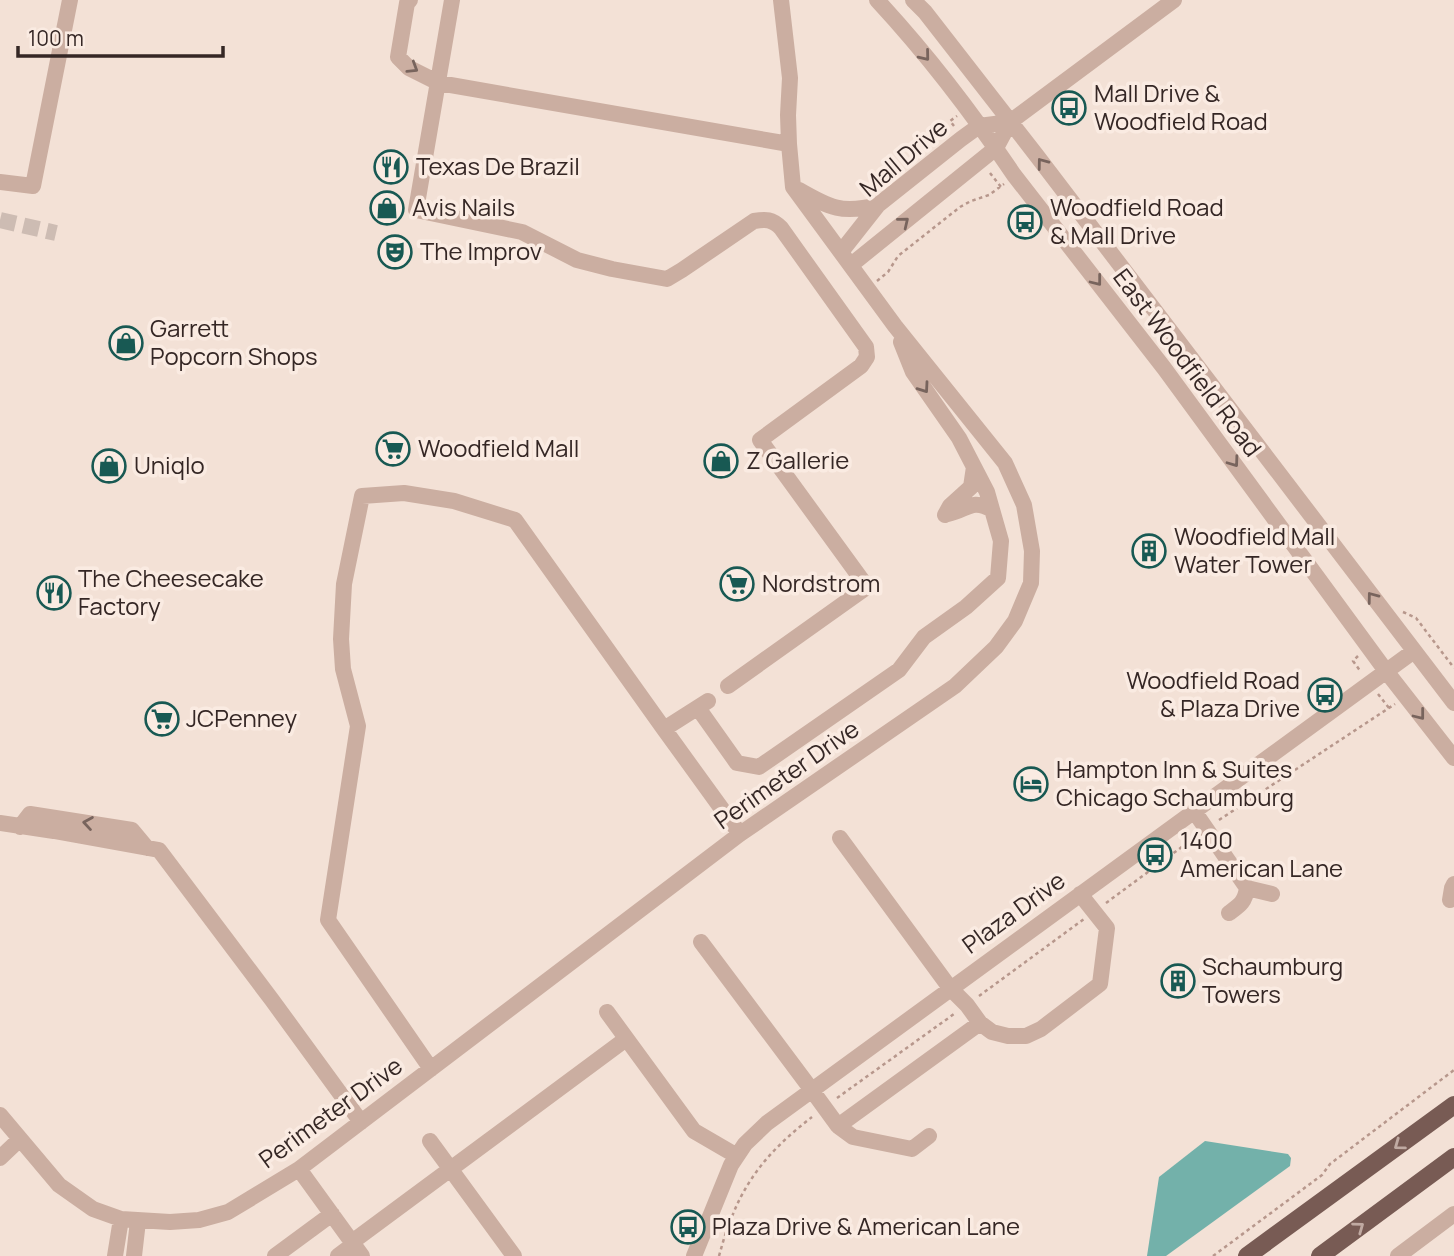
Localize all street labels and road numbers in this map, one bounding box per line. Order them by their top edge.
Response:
street label: Mall Drive [852,110,954,203]
street label: East Woodfield Road [1107,261,1270,463]
street label: Perimeter Drive [707,712,865,836]
street label: Plaza Drive [955,863,1071,960]
street label: Perimeter Drive [252,1049,408,1175]

